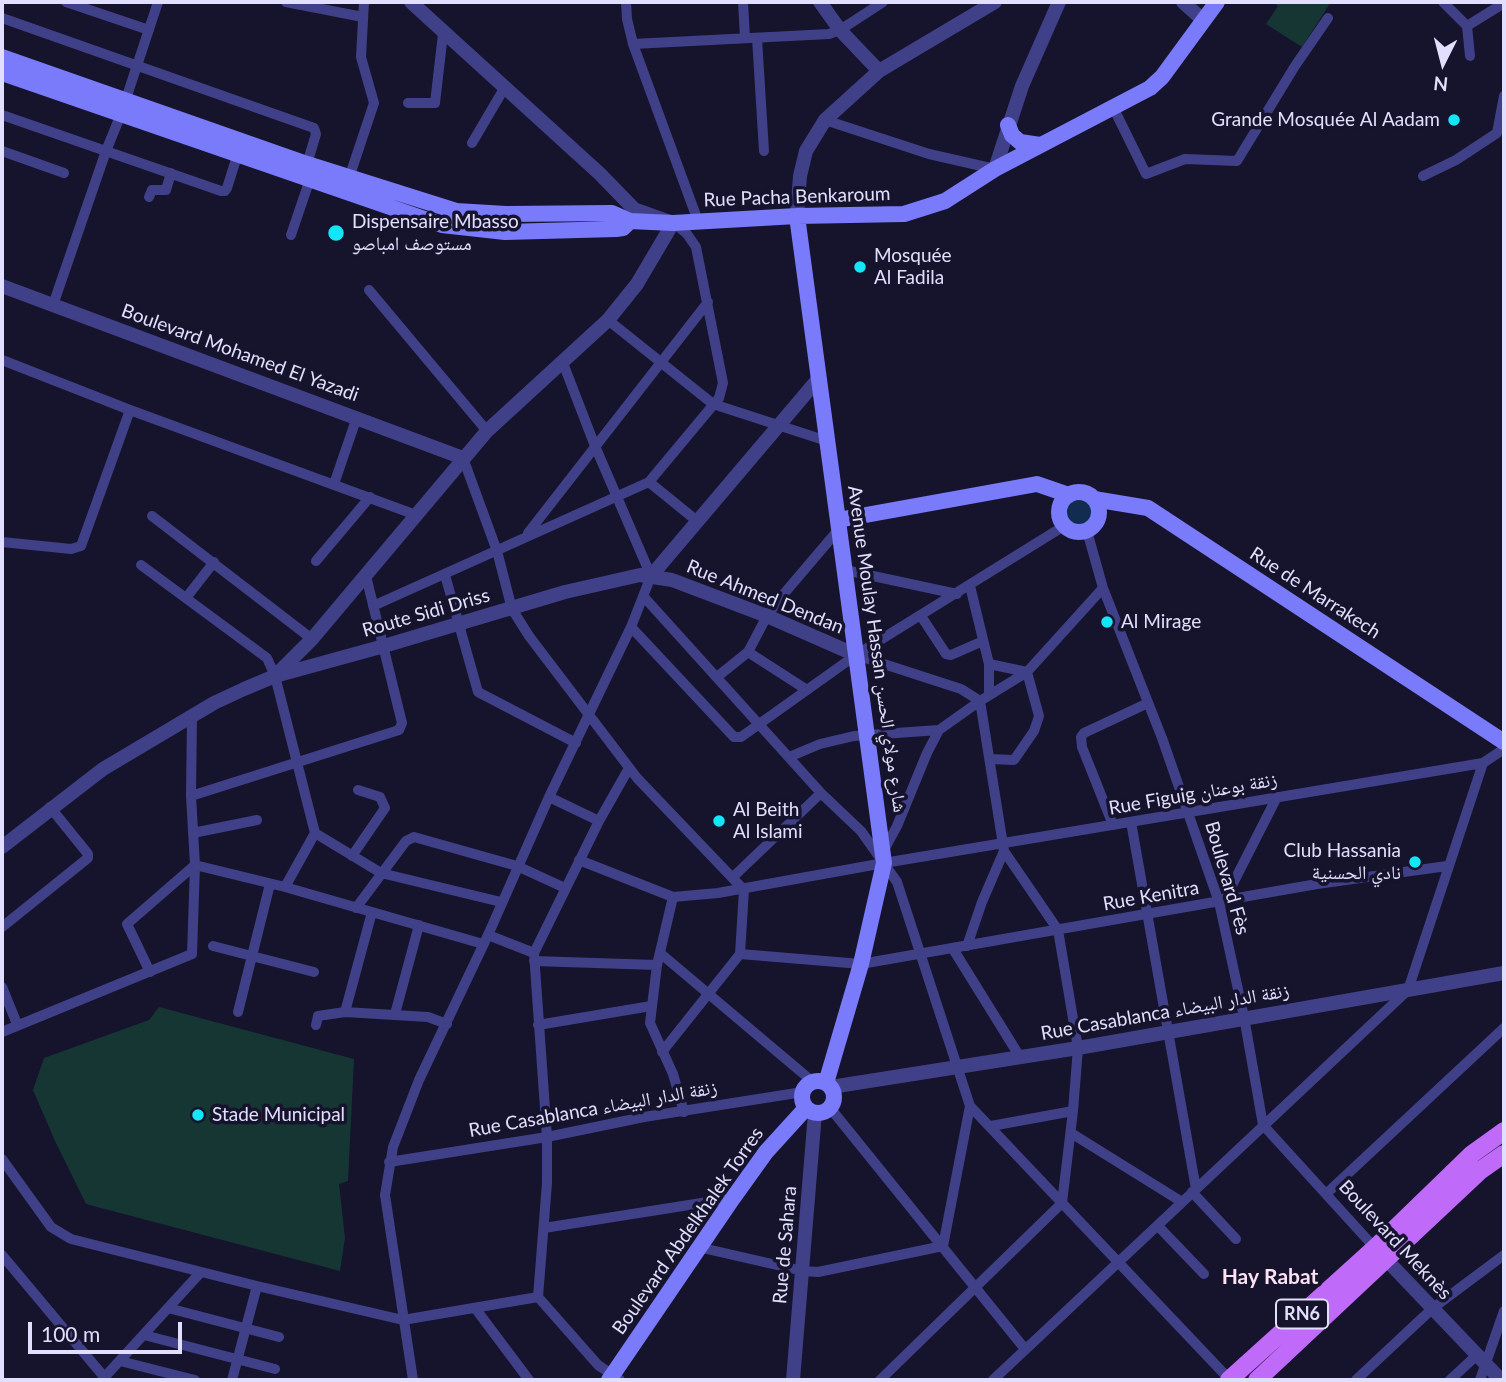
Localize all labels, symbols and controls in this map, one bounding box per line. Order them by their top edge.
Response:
north arrow [1408,28,1478,98]
text: N [1432,72,1449,97]
place label: Grande Mosquée Al Aadam [1211,109,1440,131]
marker: Grande Mosquée Al Aadam [1446,112,1462,128]
street label: Rue Pacha Benkaroum [703,182,891,212]
place label: Dispensaire Mbasso مستوصف امباصو [352,211,519,255]
marker: Dispensaire Mbasso مستوصف امباصو [326,223,346,243]
place label: Mosquée Al Fadila [874,245,952,289]
marker: Mosquée Al Fadila [852,259,868,275]
street label: Boulevard Mohamed El Yazadi [118,299,362,407]
street label: Avenue Moulay Hassan شارع مولاي الحسن [843,484,911,814]
street label: Rue de Marrakech [1245,542,1385,644]
street label: Rue Ahmed Dendan [683,555,847,639]
street label: Route Sidi Driss [360,584,492,642]
place label: Al Mirage [1121,611,1201,633]
marker: Al Mirage [1099,614,1115,630]
street label: Rue Figuig زنقة بوعنان [1107,768,1279,820]
place label: Al Beith Al Islami [733,799,803,843]
marker: Al Beith Al Islami [711,813,727,829]
street label: Boulevard Fès [1200,819,1254,937]
place label: Club Hassania نادي الحسنية [1284,840,1401,884]
marker: Club Hassania نادي الحسنية [1407,854,1423,870]
street label: Rue Kenitra [1101,876,1201,916]
street label: Rue Casablanca زنقة الدار البيضاء [1039,979,1291,1045]
street label: Rue Casablanca زنقة الدار البيضاء [467,1076,719,1142]
place label: Stade Municipal [212,1104,345,1126]
marker: Stade Municipal [190,1107,206,1123]
street label: Boulevard Abdelkhalek Torres [608,1123,768,1339]
street label: Boulevard Meknès [1334,1176,1456,1304]
street label: Rue de Sahara [768,1185,802,1305]
district label: Hay Rabat [1222,1264,1318,1290]
road number: RN6 [1276,1300,1328,1329]
scale bar [32,1308,186,1352]
text: 100 m [41,1321,100,1346]

